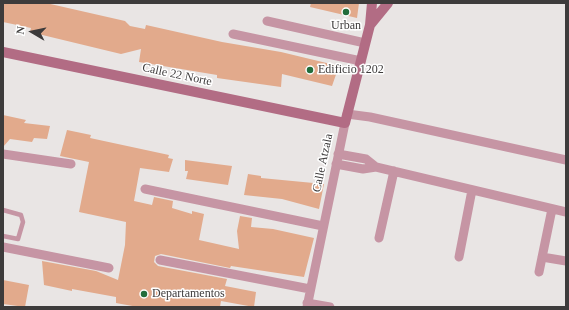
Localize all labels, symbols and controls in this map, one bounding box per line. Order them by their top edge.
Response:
marker: Urban [341,7,351,17]
north arrow [12,12,52,52]
place label: Urban [331,19,361,33]
text: N [14,25,27,35]
street label: Calle 22 Norte [141,61,213,89]
place label: Edificio 1202 [318,63,384,77]
marker: Edificio 1202 [305,65,315,75]
street label: Calle Atzala [310,132,336,194]
place label: Departamentos [152,287,225,301]
marker: Departamentos [139,289,149,299]

